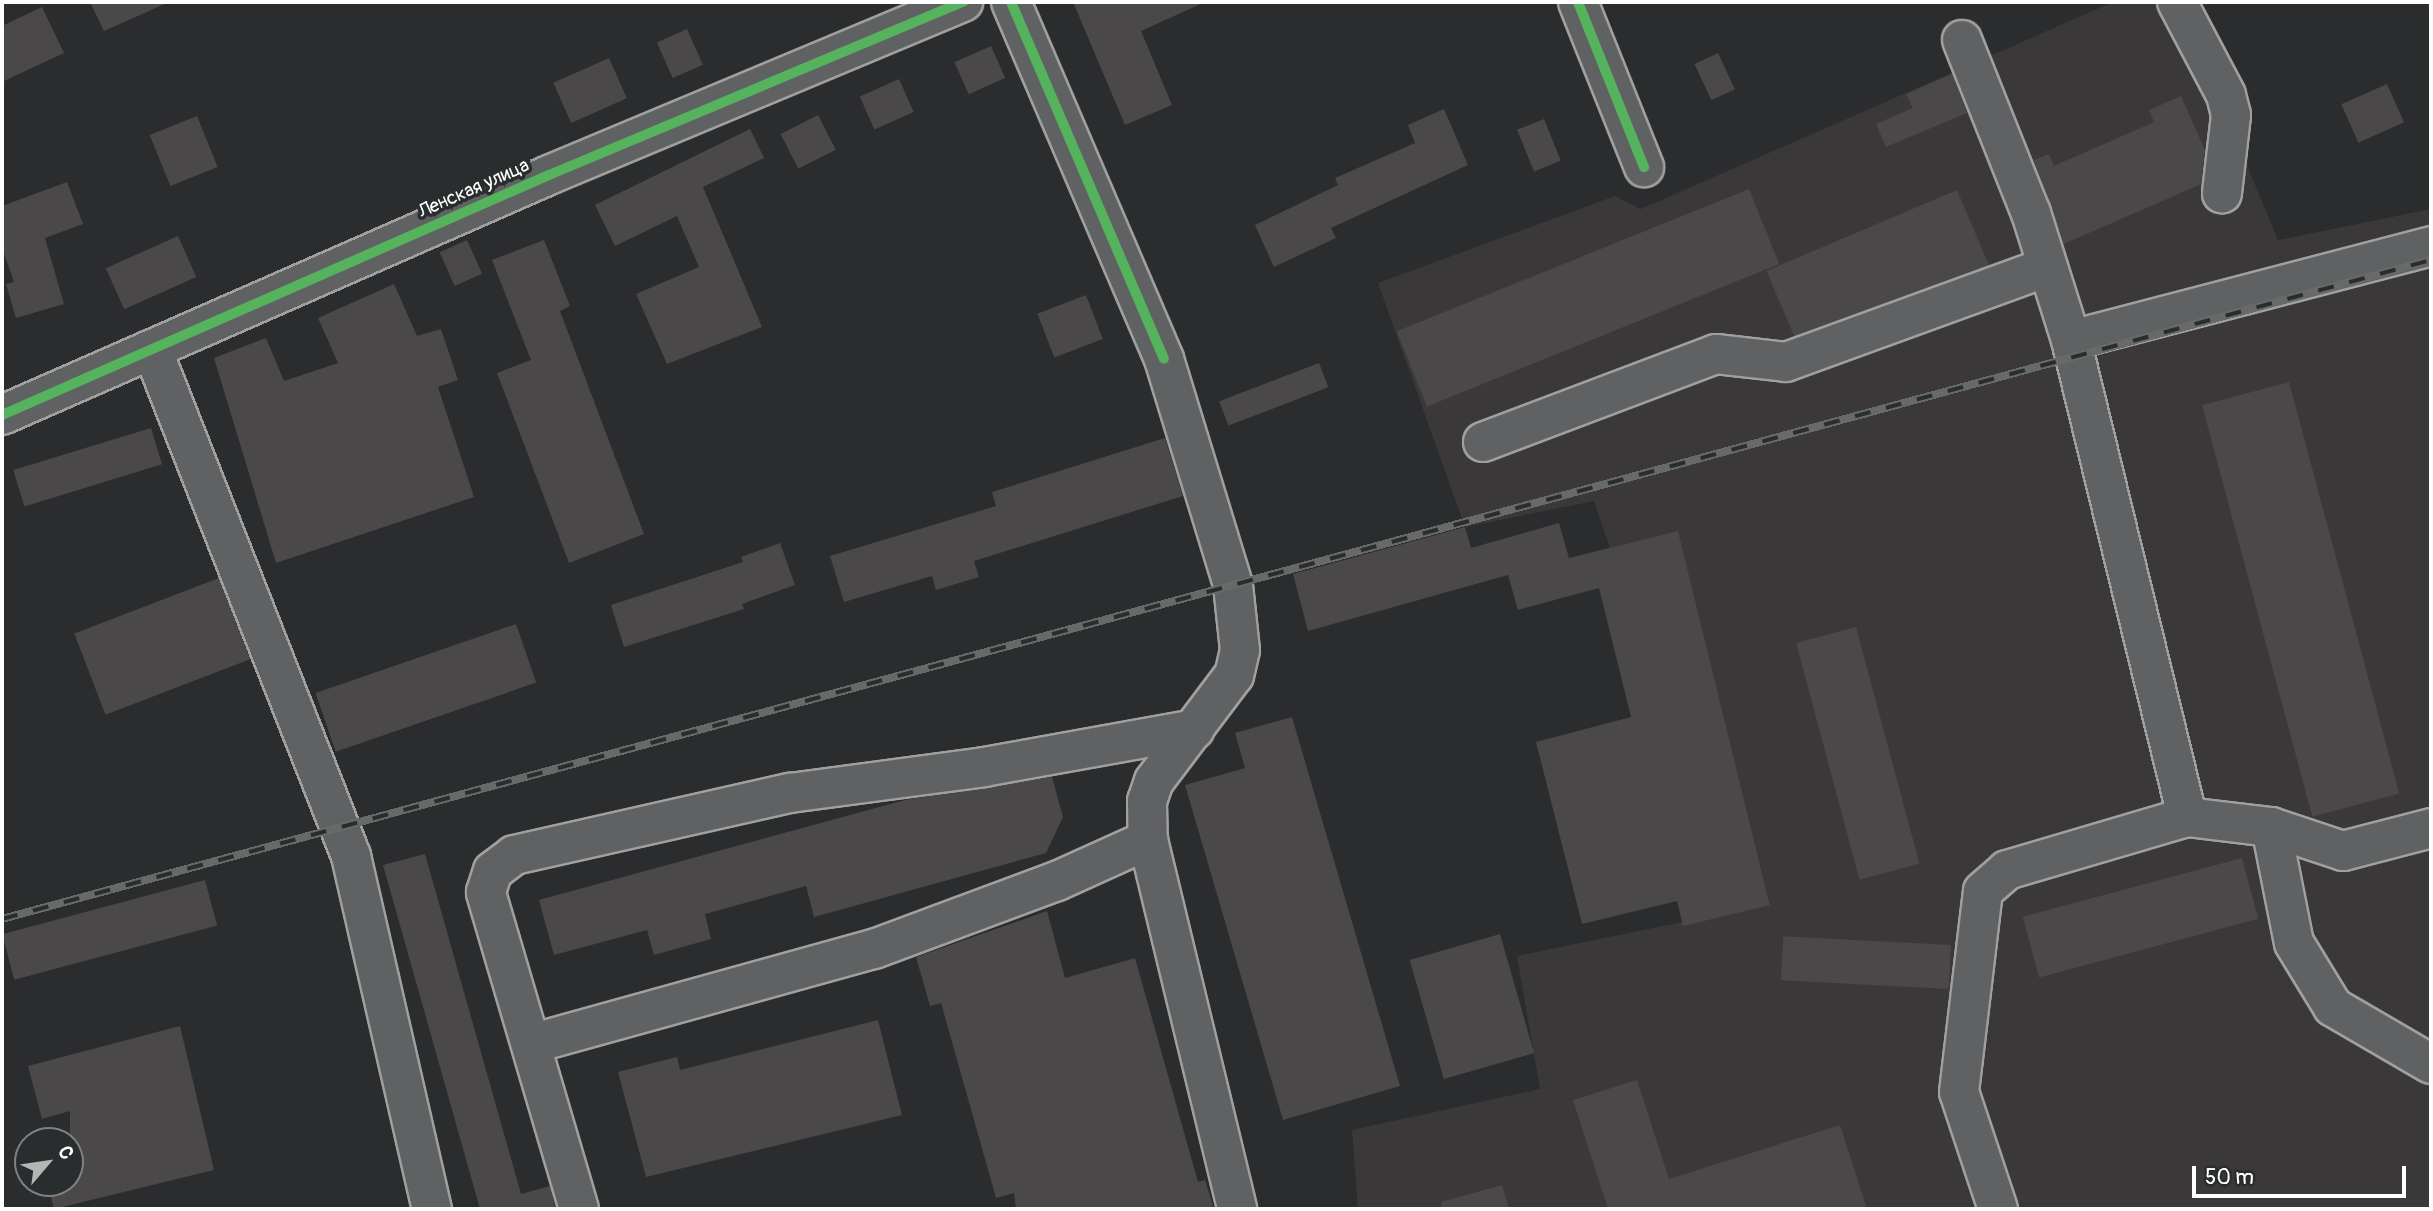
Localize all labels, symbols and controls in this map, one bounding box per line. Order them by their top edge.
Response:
street label: Ленская улица [415,154,533,224]
north arrow [14,1127,84,1197]
text: С [52,1142,79,1164]
scale bar [2195,1152,2408,1196]
text: 50 m [2205,1164,2254,1191]

